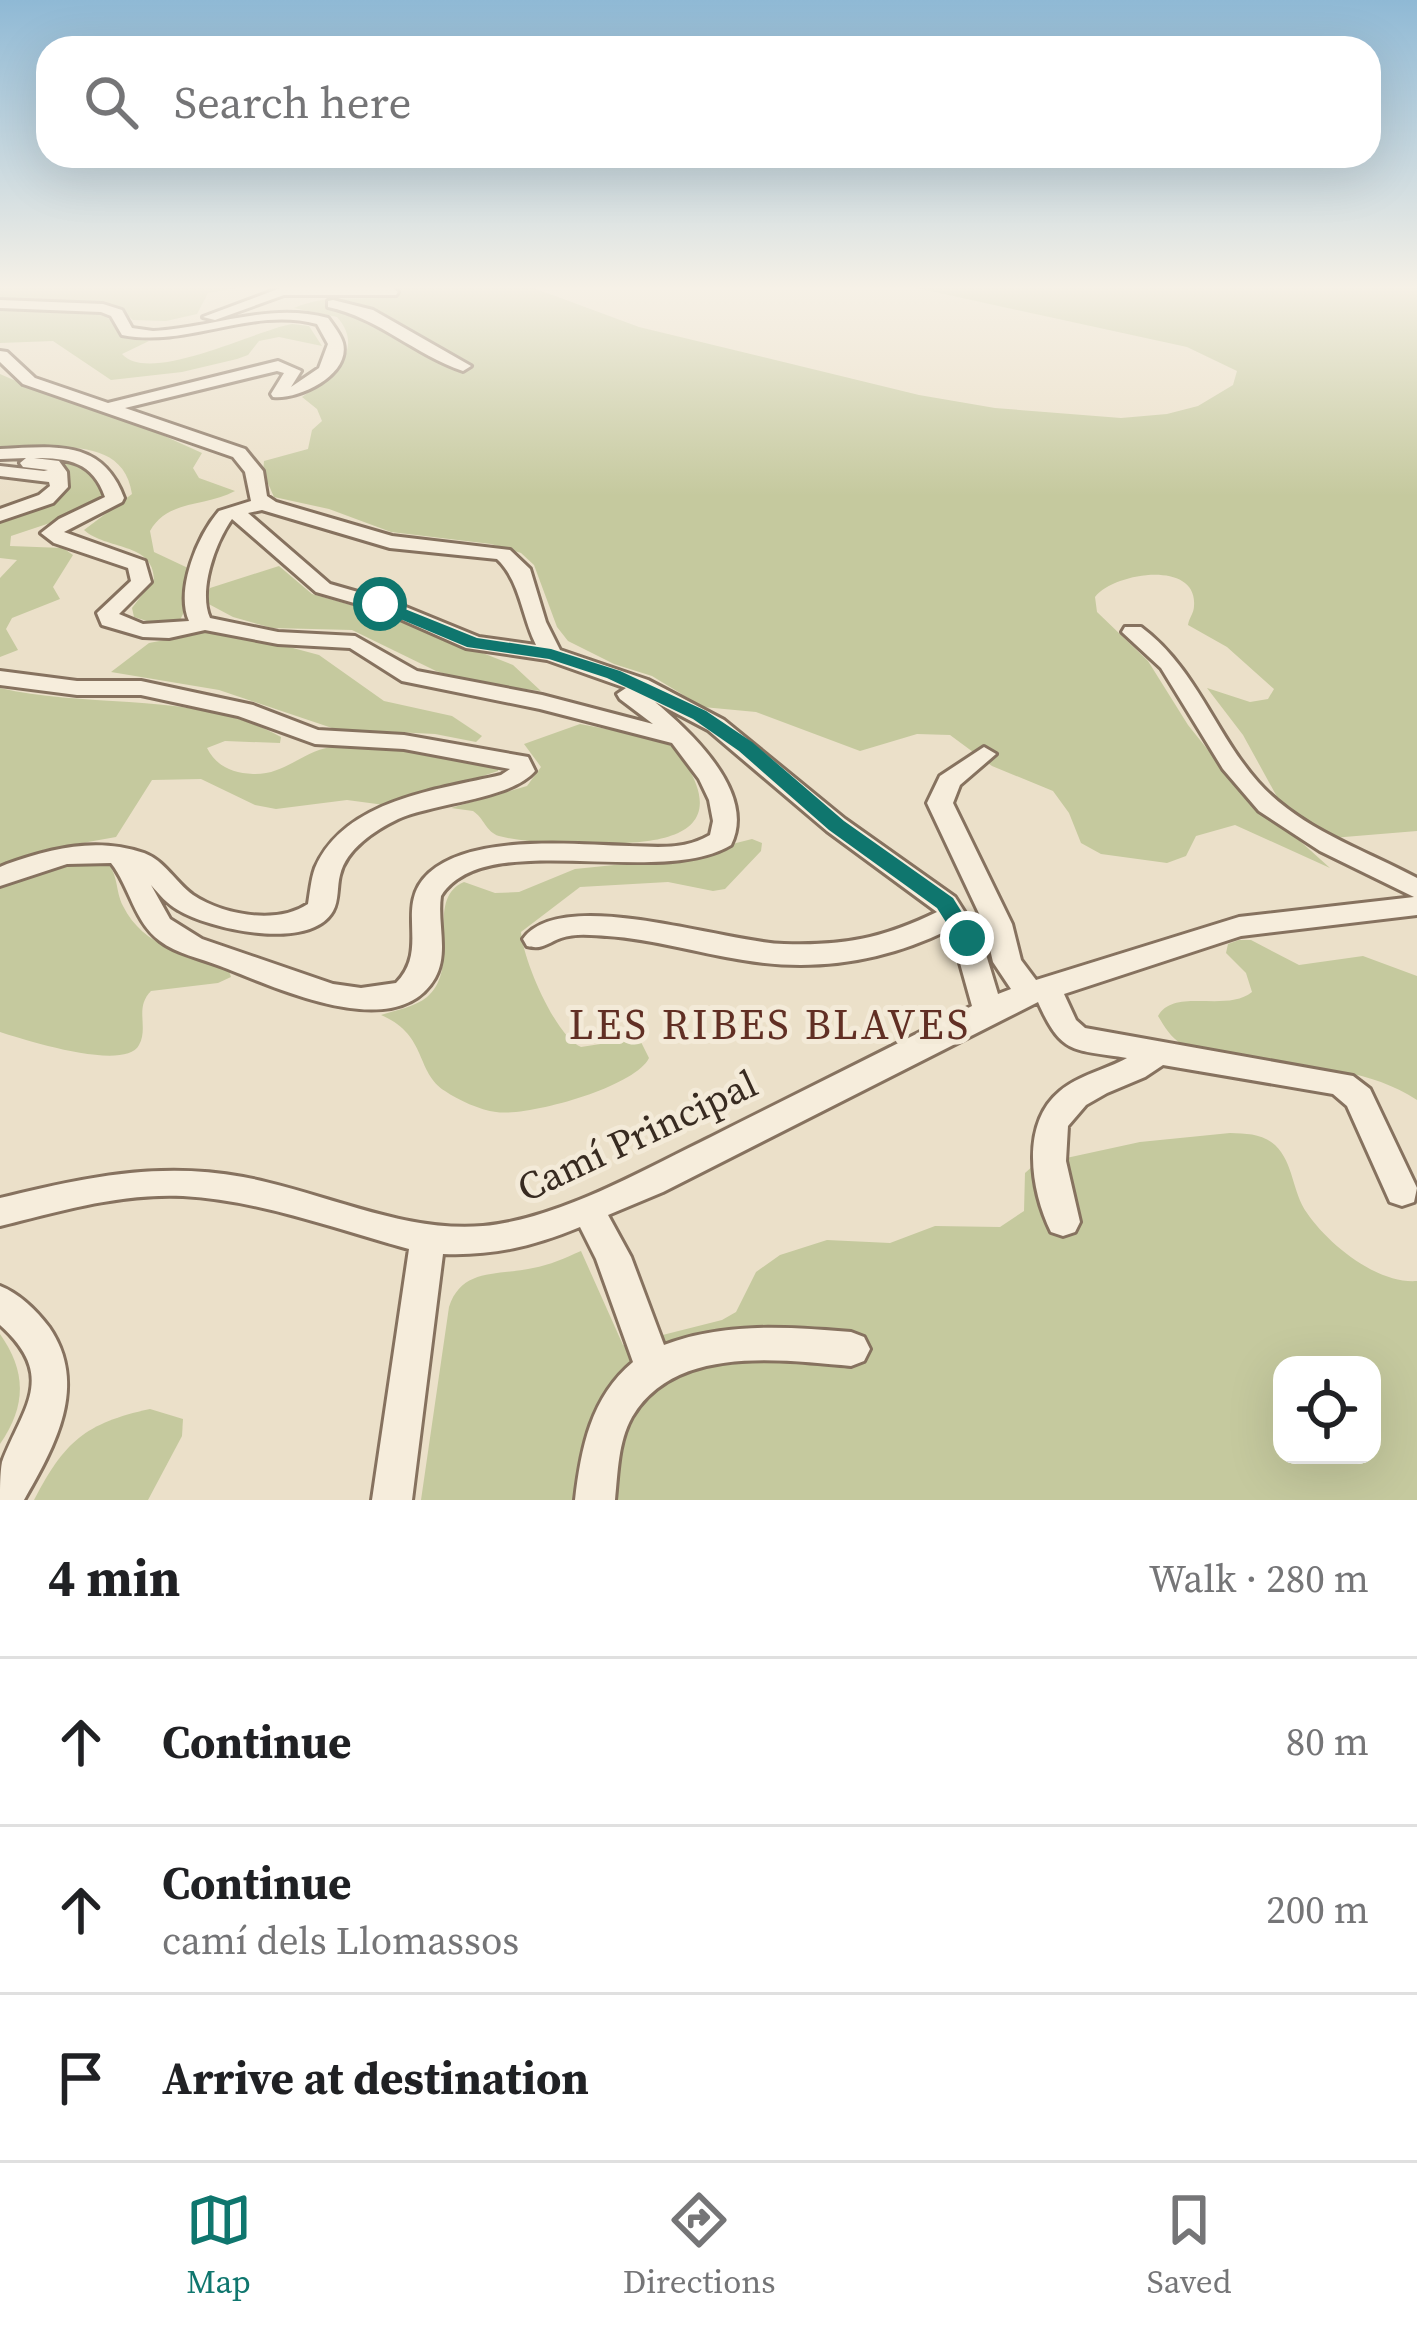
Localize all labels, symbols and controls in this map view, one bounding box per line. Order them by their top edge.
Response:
search box [36,36,1381,168]
icon: search [78,69,144,135]
text: Search here [174,71,411,133]
route start [353,577,407,631]
route end [940,911,994,965]
district label: LES RIBES BLAVES [569,995,971,1053]
street label: Camí Principal [509,1057,766,1214]
map controls [1273,1356,1381,1464]
button: locate [1273,1356,1381,1464]
text: 4 min [48,1543,180,1613]
text: Walk · 280 m [1149,1552,1369,1605]
icon: ahead [48,1709,114,1775]
text: Continue [162,1711,351,1773]
text: 80 m [1286,1715,1369,1768]
text: Continue [162,1852,351,1914]
icon: ahead [48,1877,114,1943]
text: 200 m [1266,1883,1369,1936]
text: camí dels Llomassos [162,1914,519,1967]
icon: arrive [48,2045,114,2111]
text: Arrive at destination [162,2047,589,2109]
tab: Map [186,2187,252,2304]
tab: Directions [623,2187,776,2304]
tab: Saved [1147,2187,1231,2304]

